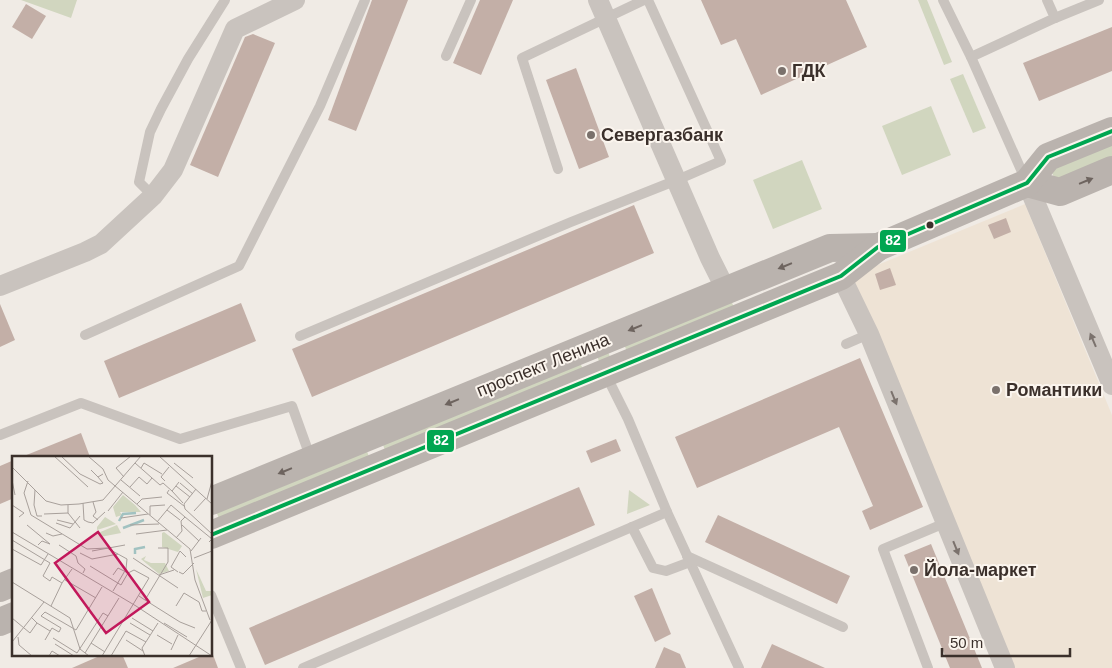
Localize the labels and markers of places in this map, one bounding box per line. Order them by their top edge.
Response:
place label: ГДК [792,61,827,81]
marker: ГДК [776,65,788,77]
place label: Севергазбанк [601,125,724,145]
marker: Севергазбанк [585,129,597,141]
unlabelled marker [925,220,935,230]
place label: Романтики [1006,380,1102,400]
marker: Романтики [990,384,1002,396]
place label: Йола-маркет [924,559,1037,580]
marker: Йола-маркет [908,564,920,576]

